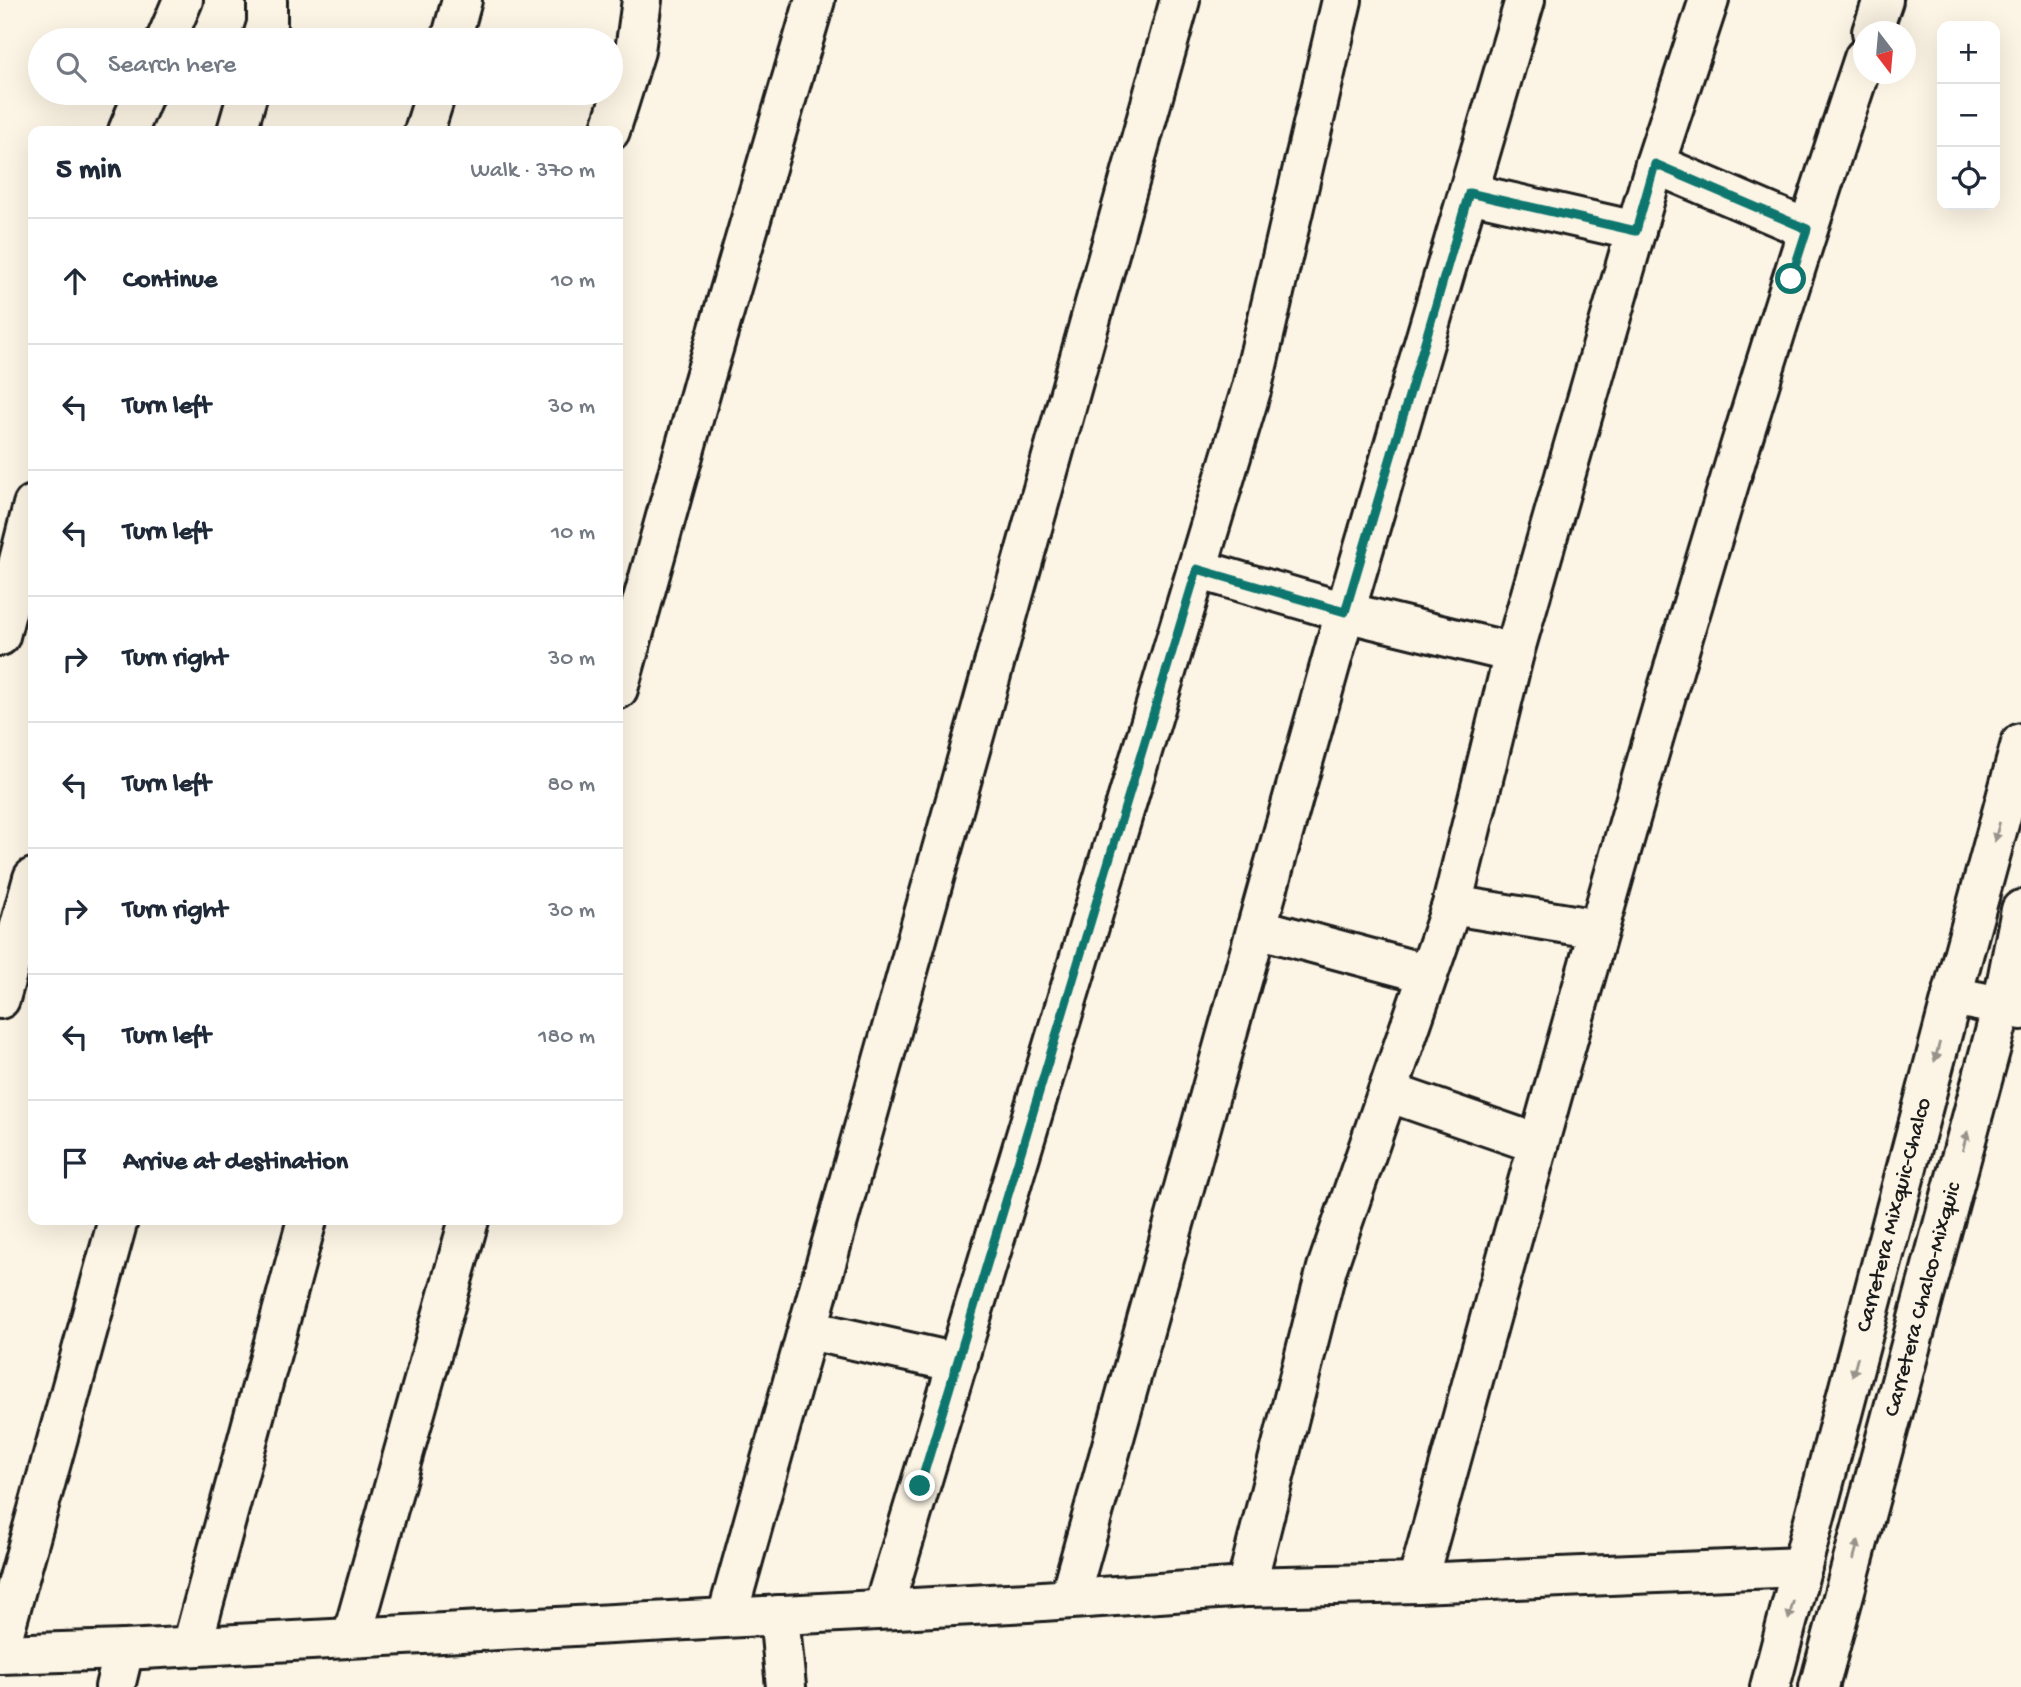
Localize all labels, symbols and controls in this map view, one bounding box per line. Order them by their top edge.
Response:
north arrow [1853,21,1916,84]
map controls [1937,21,2000,210]
button: + [1937,21,2000,84]
search box [28,28,623,105]
icon: search [52,48,90,86]
text: Search here [108,51,236,82]
button: − [1937,84,2000,147]
button: locate [1937,147,2000,210]
text: 5 min [56,154,121,189]
text: Walk · 370 m [471,158,595,185]
icon: ahead [56,262,94,300]
route start [1775,263,1806,294]
text: Continue [123,266,217,297]
text: 10 m [551,268,595,295]
icon: left [56,388,94,426]
text: Turn left [123,392,211,423]
text: 30 m [548,394,595,421]
icon: left [56,514,94,552]
text: Turn left [123,518,211,549]
text: 10 m [551,520,595,547]
icon: right [56,640,94,678]
text: Turn right [123,644,227,675]
text: 30 m [548,646,595,673]
icon: left [56,766,94,804]
text: Turn left [123,770,211,801]
text: 80 m [548,772,595,799]
one-way arrow [1991,822,2001,843]
icon: right [56,892,94,930]
text: Turn right [123,896,227,927]
text: 30 m [548,898,595,925]
icon: left [56,1018,94,1056]
text: Turn left [123,1022,211,1053]
text: 180 m [538,1024,595,1051]
one-way arrow [1932,1042,1942,1063]
street label: Carretera Mixquic-Chalco [1851,1095,1938,1335]
one-way arrow [1961,1130,1971,1151]
icon: arrive [56,1144,94,1182]
text: Arrive at destination [123,1148,348,1179]
street label: Carretera Chalco-Mixquic [1879,1179,1968,1420]
one-way arrow [1849,1356,1860,1378]
route end [904,1470,935,1501]
one-way arrow [1851,1539,1861,1560]
one-way arrow [1785,1600,1796,1622]

